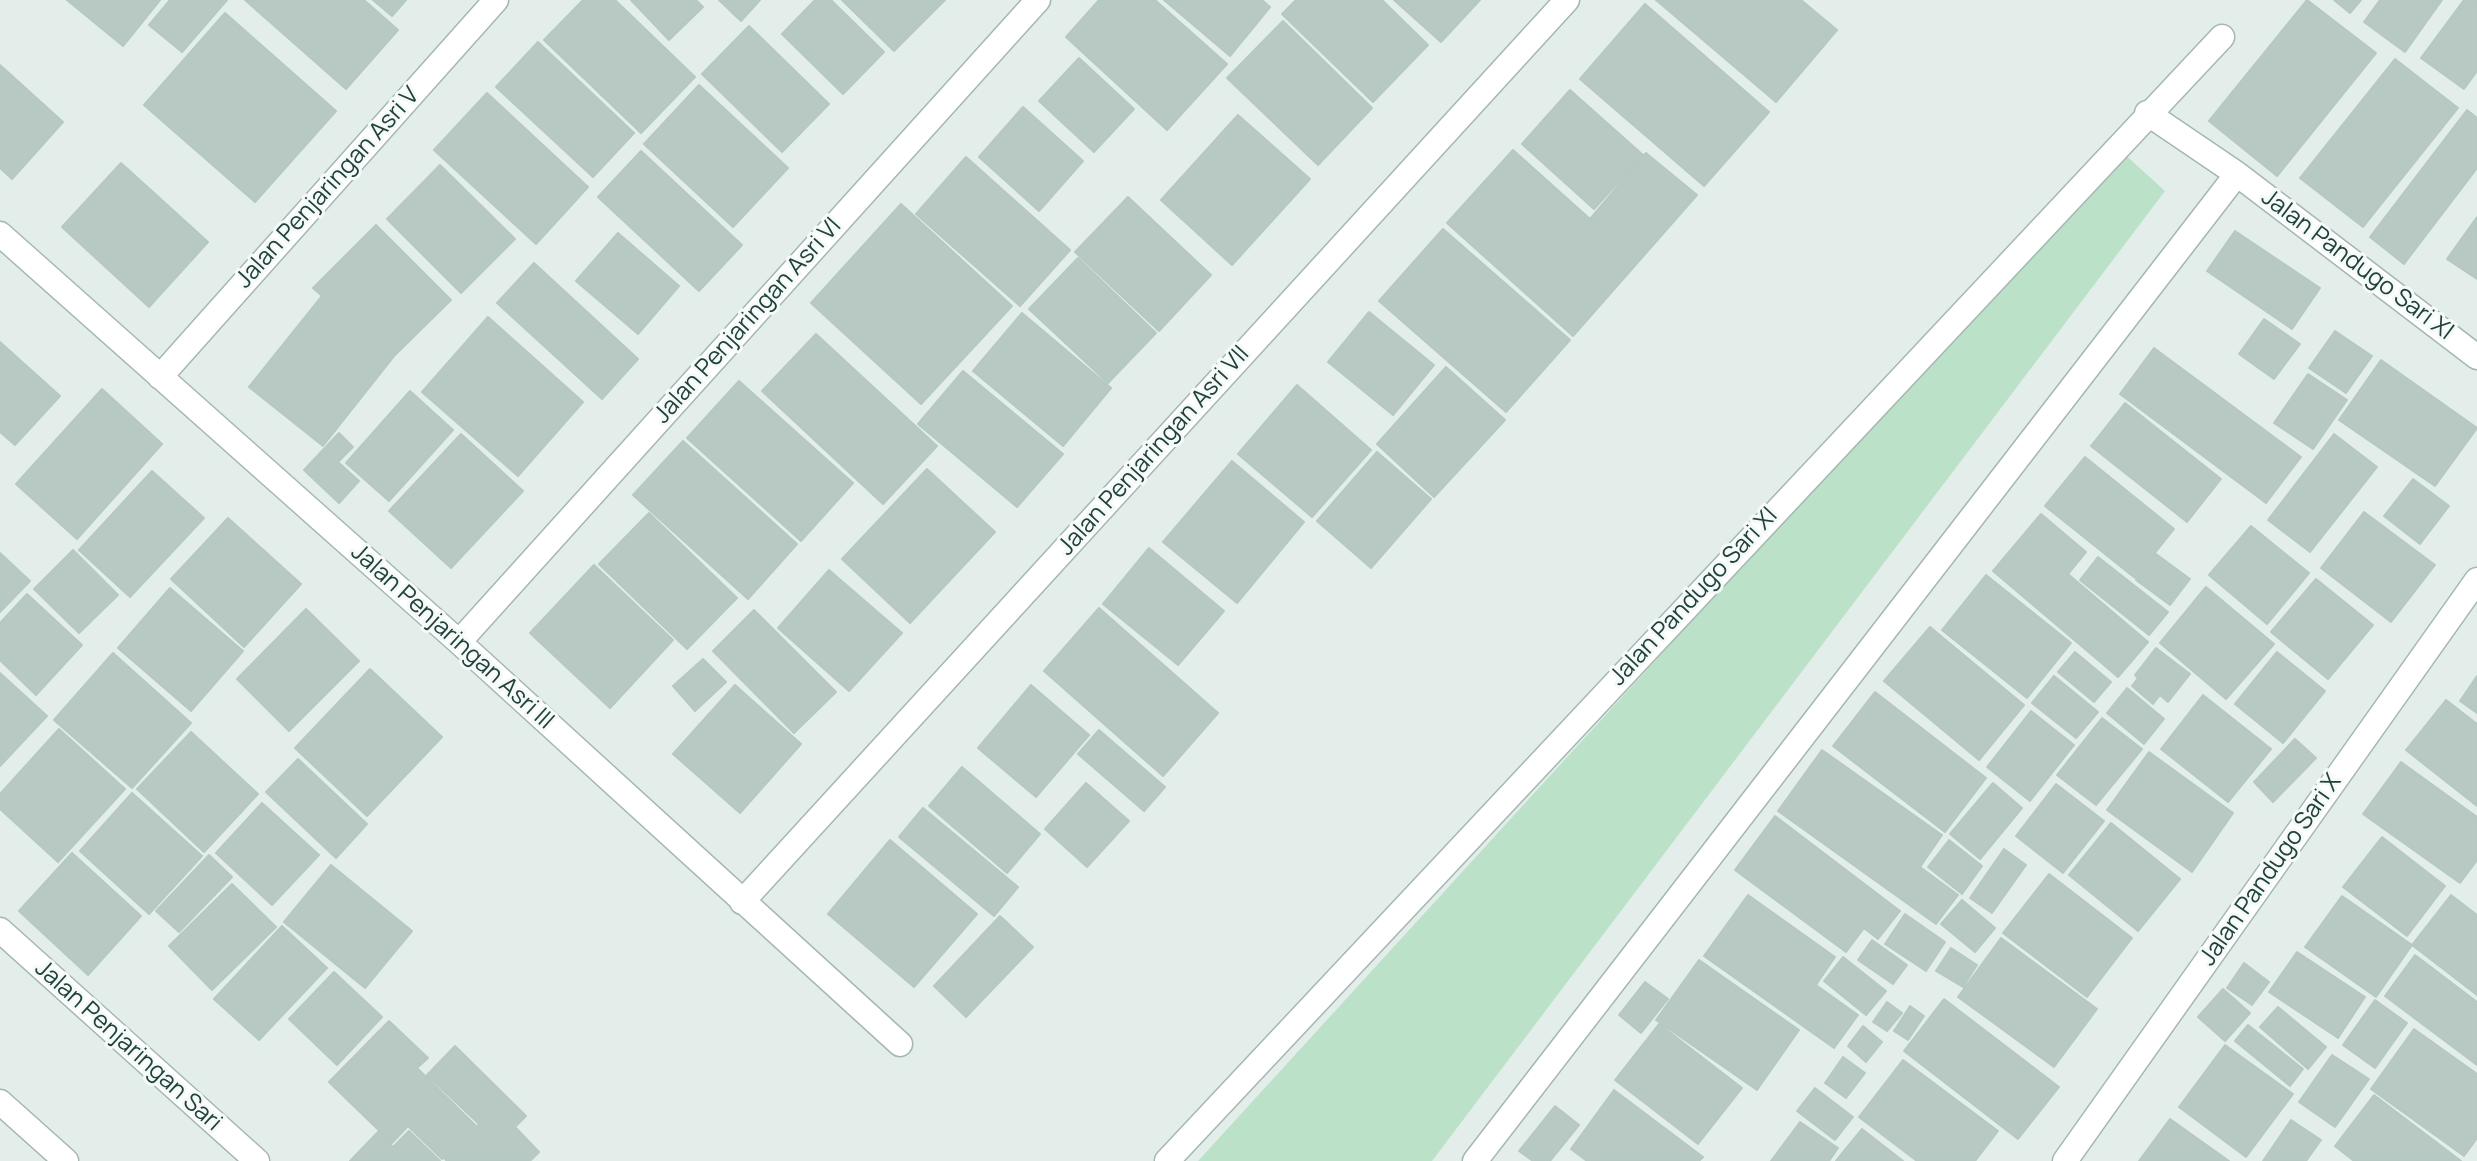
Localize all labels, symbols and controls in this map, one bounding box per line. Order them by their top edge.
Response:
street label: Jalan Penjaringan Asri V [230,82,426,294]
street label: Jalan Pandugo Sari XI [2255,183,2459,347]
street label: Jalan Penjaringan Asri VI [648,212,848,430]
street label: Jalan Penjaringan Asri VII [1052,340,1256,562]
street label: Jalan Pandugo Sari XI [1604,502,1784,692]
street label: Jalan Penjaringan Asri III [345,538,559,736]
street label: Jalan Pandugo Sari X [2194,769,2348,971]
street label: Jalan Penjaringan Sari [29,954,227,1138]

